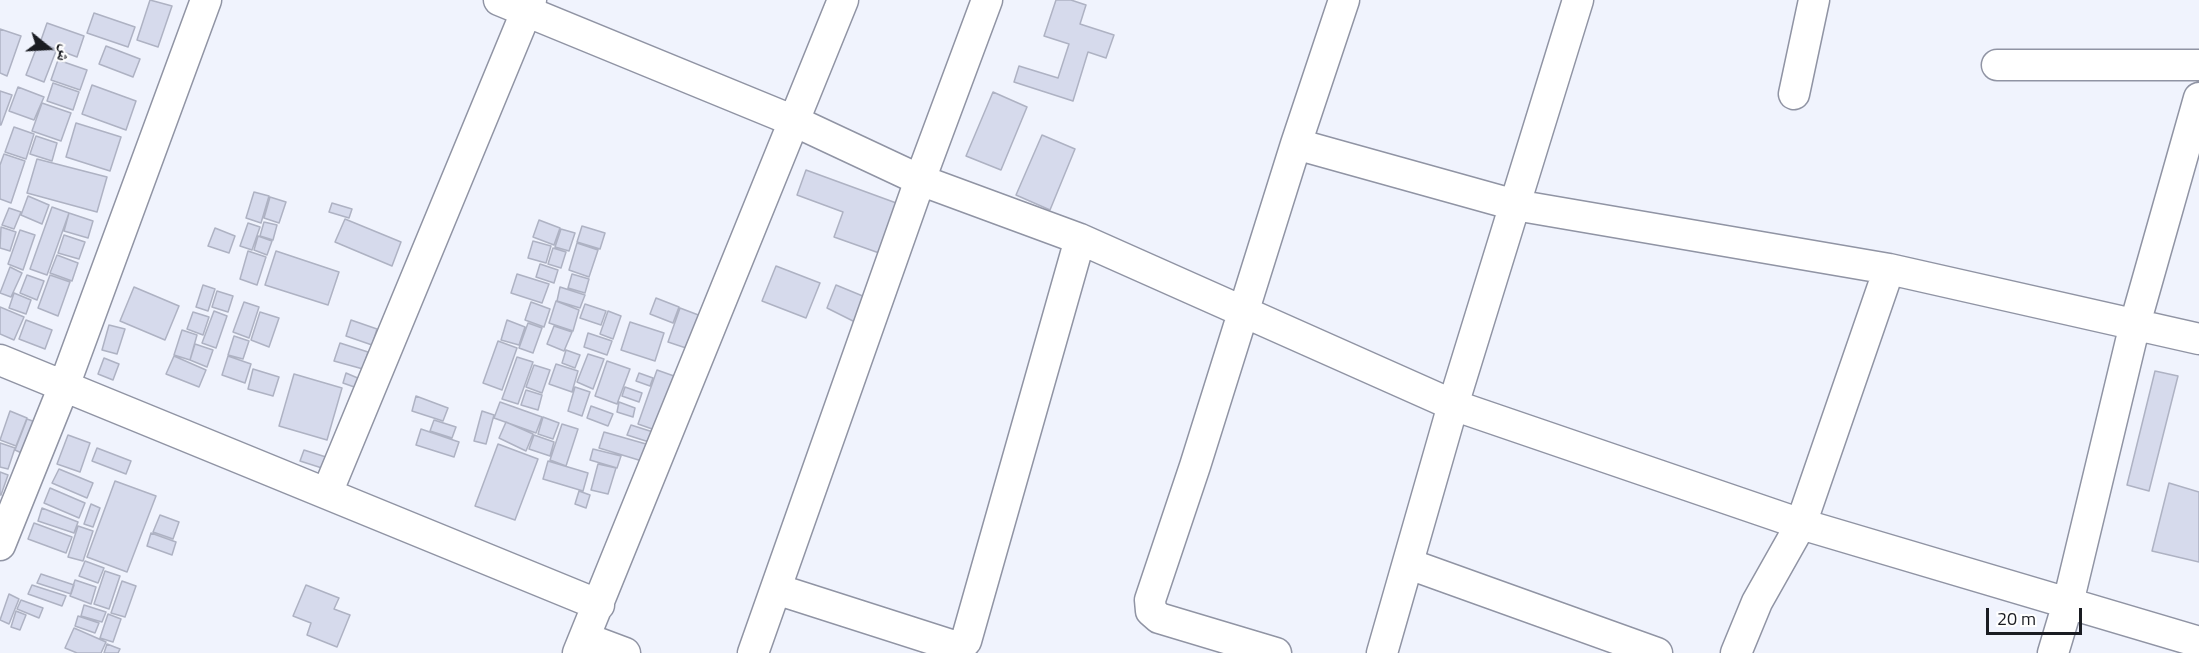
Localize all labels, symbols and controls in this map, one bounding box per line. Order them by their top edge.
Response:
north arrow [18,18,78,78]
text: ش [51,42,79,65]
scale bar [1989,596,2085,634]
text: 20 m [1997,605,2036,632]

